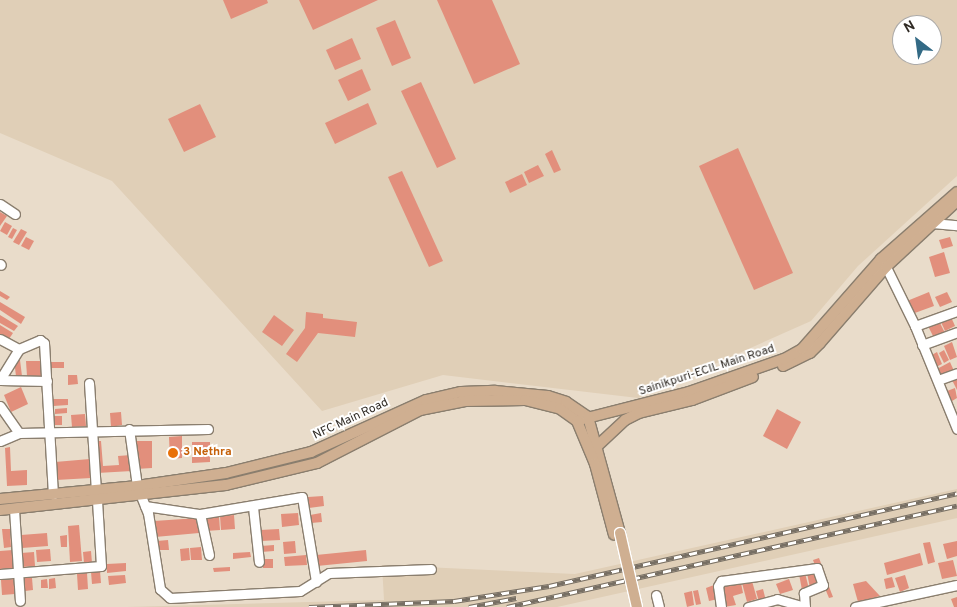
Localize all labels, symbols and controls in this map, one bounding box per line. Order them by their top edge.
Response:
north arrow [892,15,942,65]
text: N [901,18,918,37]
street label: Sainikpuri-ECIL Main Road [637,342,777,400]
street label: NFC Main Road [311,396,391,444]
place label: 3 Nethra [183,446,232,460]
marker: 3 Nethra [167,447,179,459]

